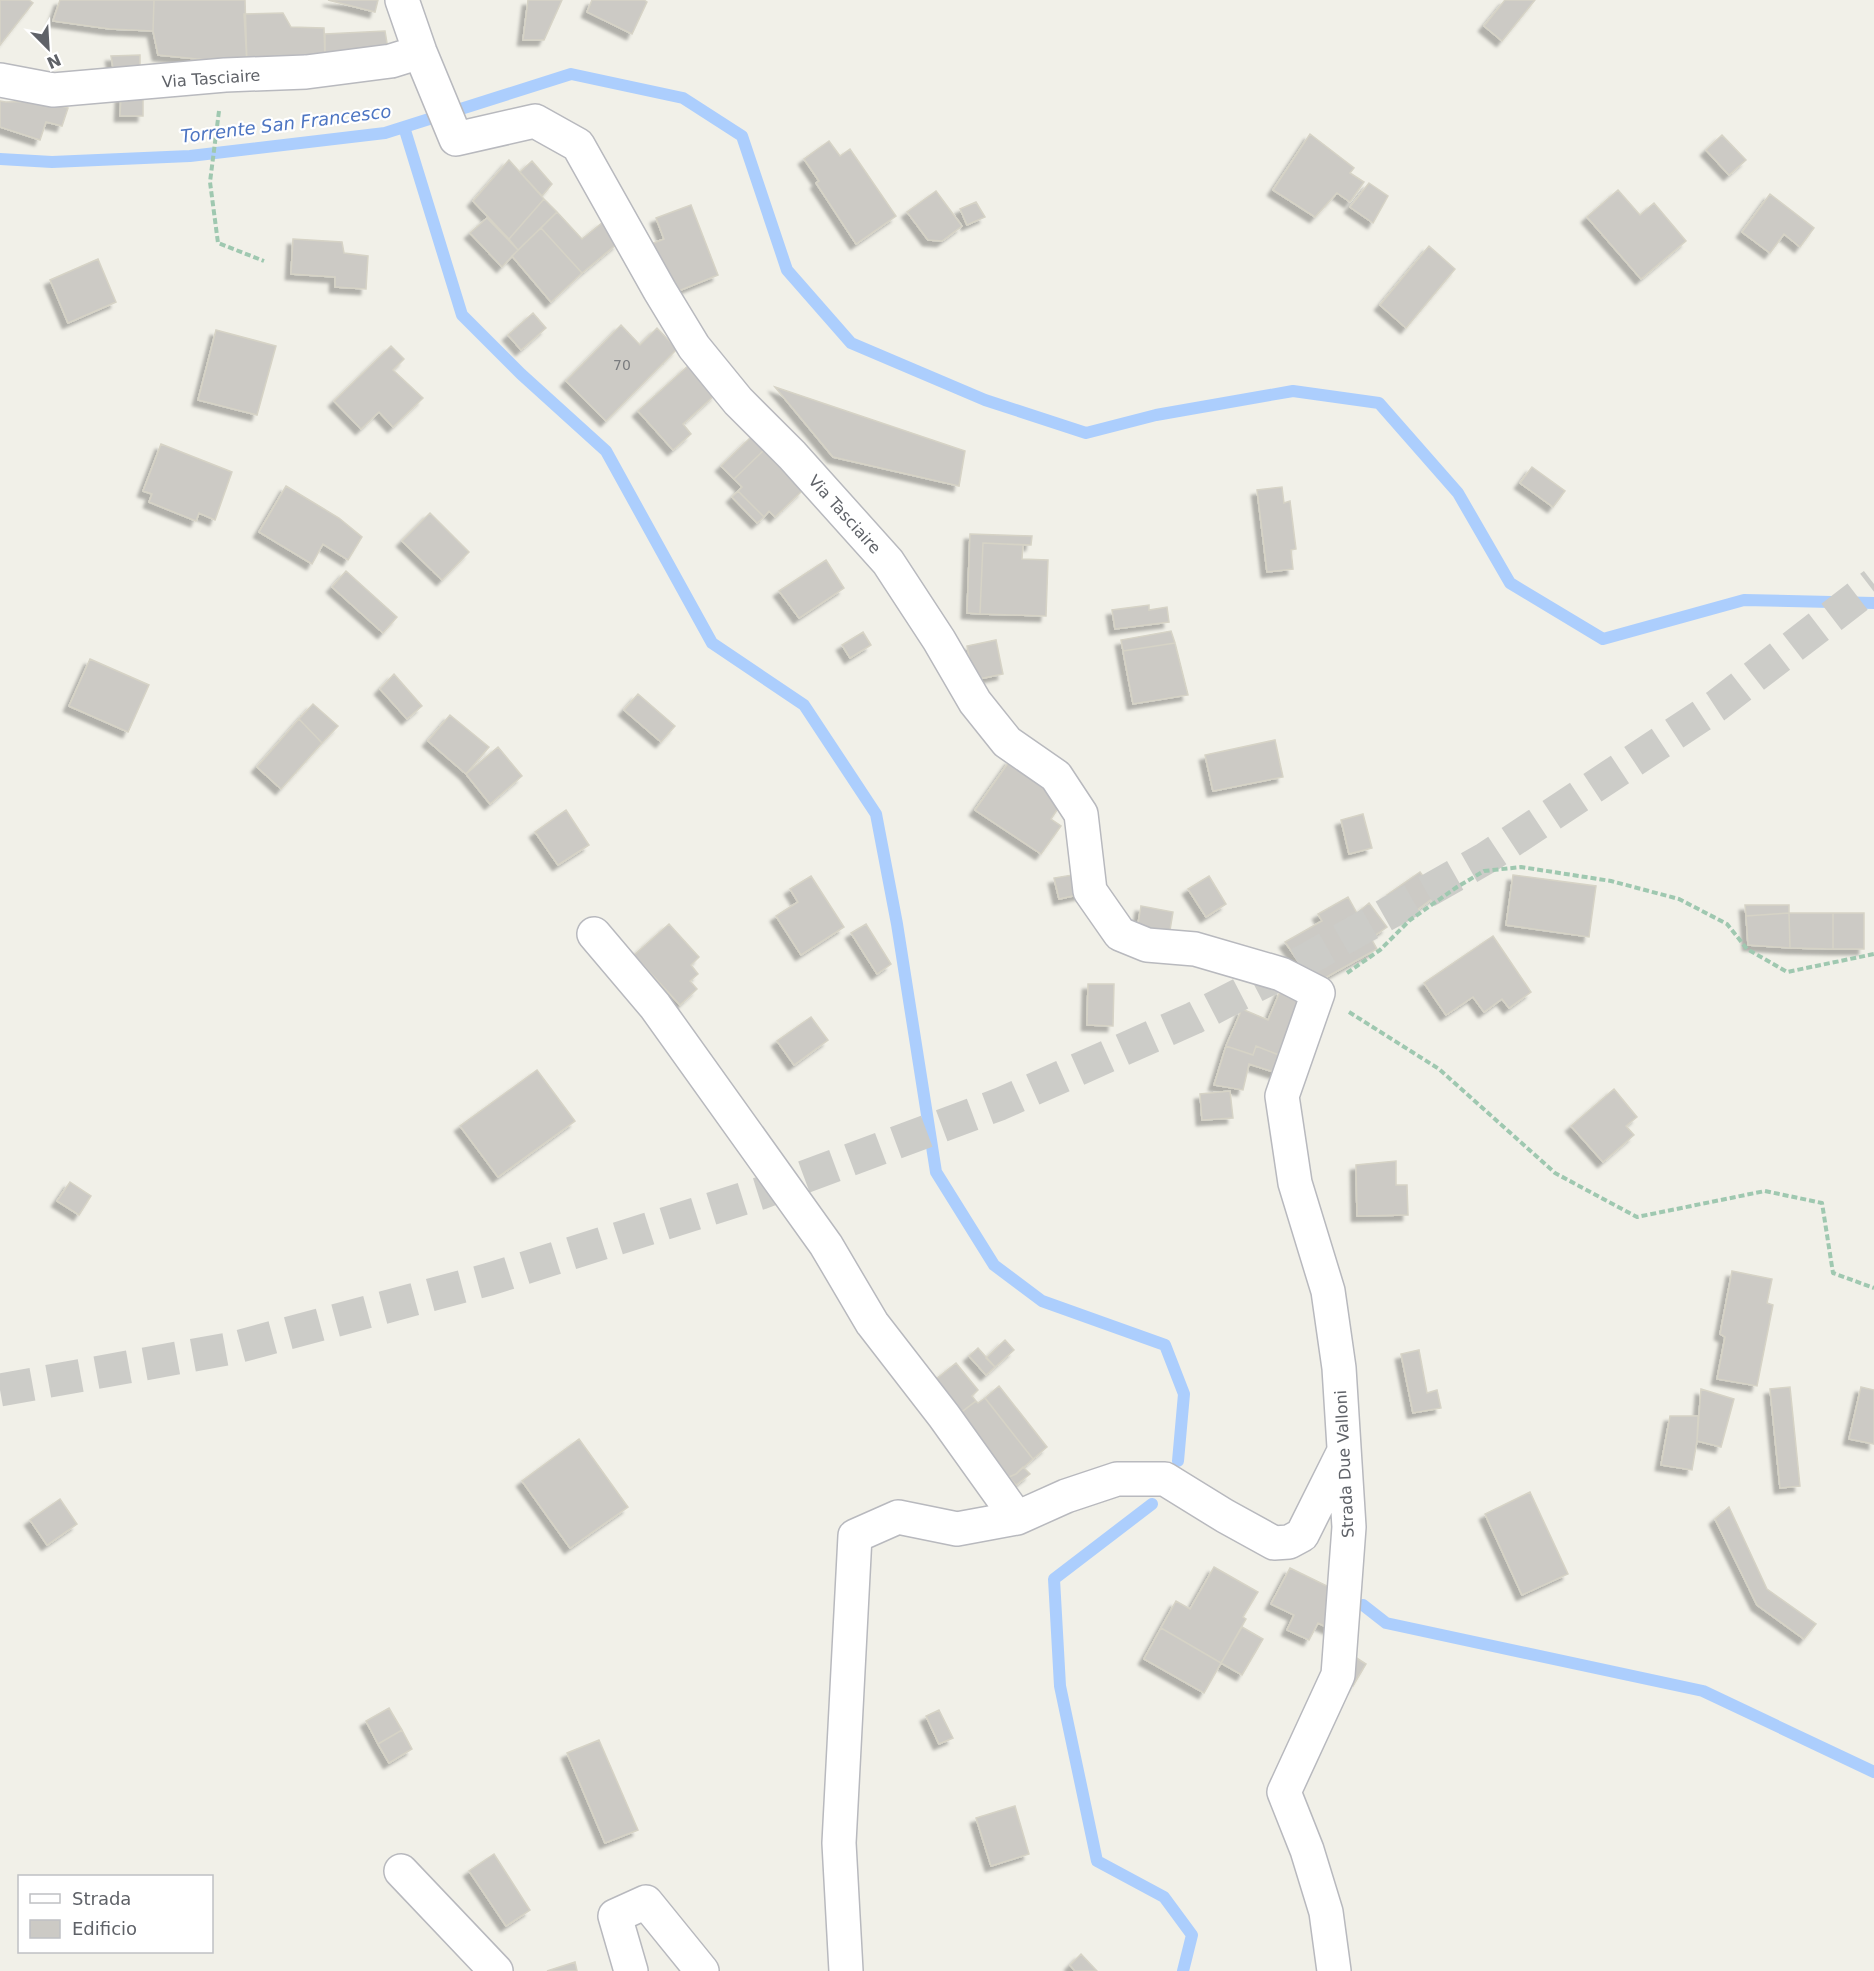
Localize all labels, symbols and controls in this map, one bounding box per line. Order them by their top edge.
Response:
north arrow [18,18,78,78]
text: N [44,50,64,73]
street label: Via Tasciaire [161,66,261,91]
water label: Torrente San Francesco [179,100,392,147]
house number: 70 [613,357,631,373]
street label: Via Tasciaire [805,471,885,557]
street label: Strada Due Valloni [1331,1390,1358,1538]
legend [18,1875,213,1953]
text: Strada [72,1888,131,1909]
text: Edificio [72,1918,137,1939]

